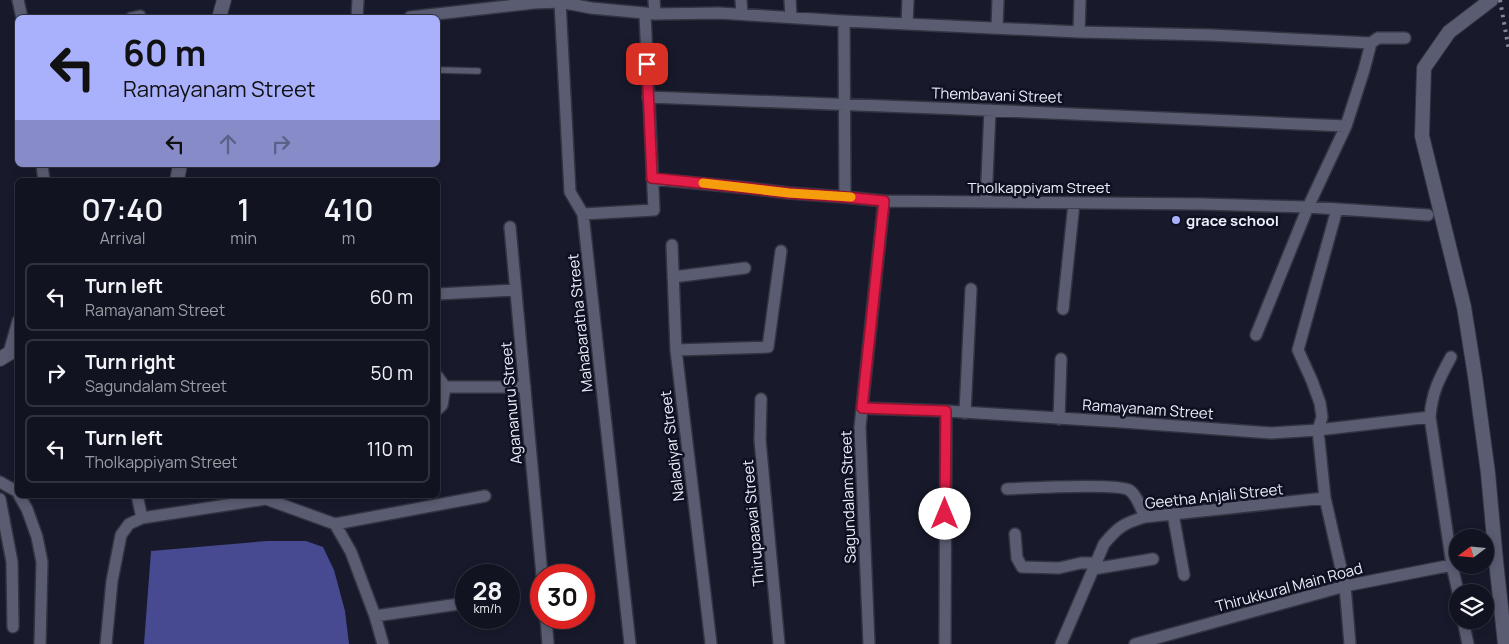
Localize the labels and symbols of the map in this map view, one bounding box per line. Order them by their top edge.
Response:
pin [626,43,668,85]
street label: Thembavani Street [931,82,1063,108]
street label: Tholkappiyam Street [968,177,1111,198]
place label: grace school [1186,210,1279,231]
marker: grace school [1170,214,1182,226]
street label: Mahabaratha Street [562,253,598,393]
street label: Agananuru Street [495,341,527,465]
street label: Naladiyar Street [655,390,689,502]
street label: Ramayanam Street [1082,394,1214,424]
street label: Sagundalam Street [835,430,861,564]
street label: Thirupaavai Street [737,459,769,587]
street label: Geetha Anjali Street [1144,478,1284,514]
position arrow [918,487,970,539]
north arrow [1449,529,1494,574]
street label: Thirukkural Main Road [1213,557,1365,617]
speed limit sign: 30 [530,564,595,629]

